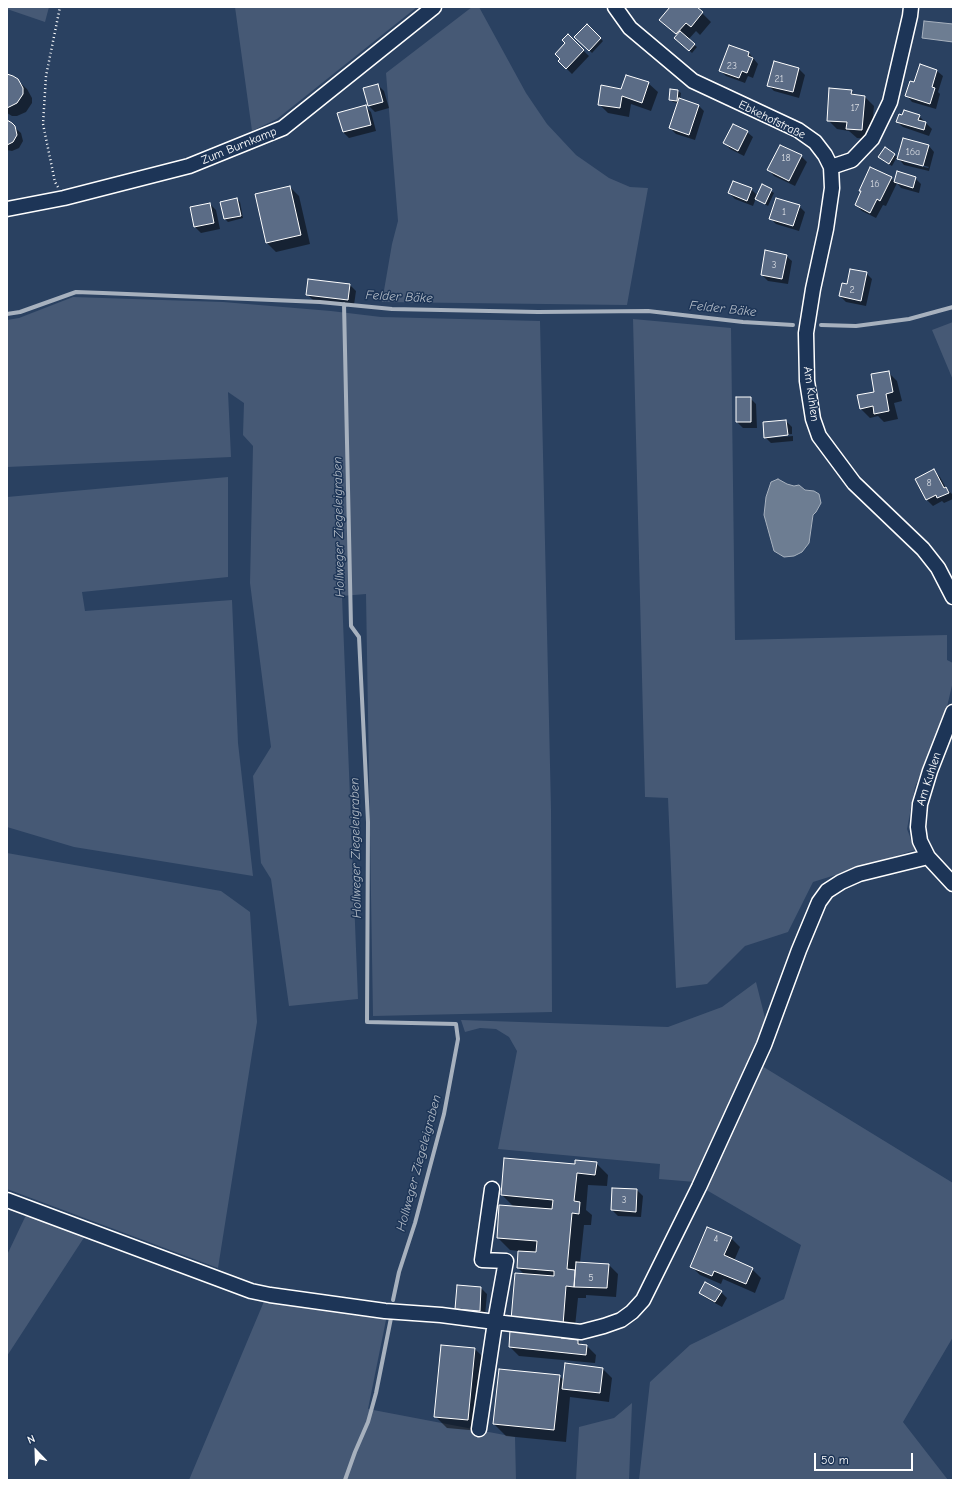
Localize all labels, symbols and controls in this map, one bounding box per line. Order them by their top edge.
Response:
house number: 23 [727,60,737,72]
house number: 21 [774,73,784,85]
street label: Ebkehofstraße [736,98,808,142]
house number: 17 [851,102,859,114]
street label: Zum Burnkamp [199,124,279,168]
house number: 16a [906,146,920,158]
house number: 18 [781,152,791,164]
house number: 16 [870,178,880,190]
house number: 1 [782,206,786,218]
house number: 3 [771,259,777,271]
house number: 2 [849,284,855,296]
water label: Felder Bäke [365,287,433,307]
water label: Felder Bäke [689,298,757,320]
street label: Am Kuhlen [800,366,822,422]
water label: Hollweger Ziegeleigraben [330,457,348,597]
house number: 8 [926,477,932,489]
street label: Am Kuhlen [914,750,944,808]
water label: Hollweger Ziegeleigraben [347,778,365,918]
water label: Hollweger Ziegeleigraben [393,1093,445,1233]
house number: 3 [621,1194,627,1206]
house number: 4 [714,1233,718,1245]
house number: 5 [588,1272,594,1284]
north arrow [16,1431,56,1471]
text: N [25,1432,37,1447]
scale bar [816,1445,915,1471]
text: 50 m [821,1453,849,1467]

